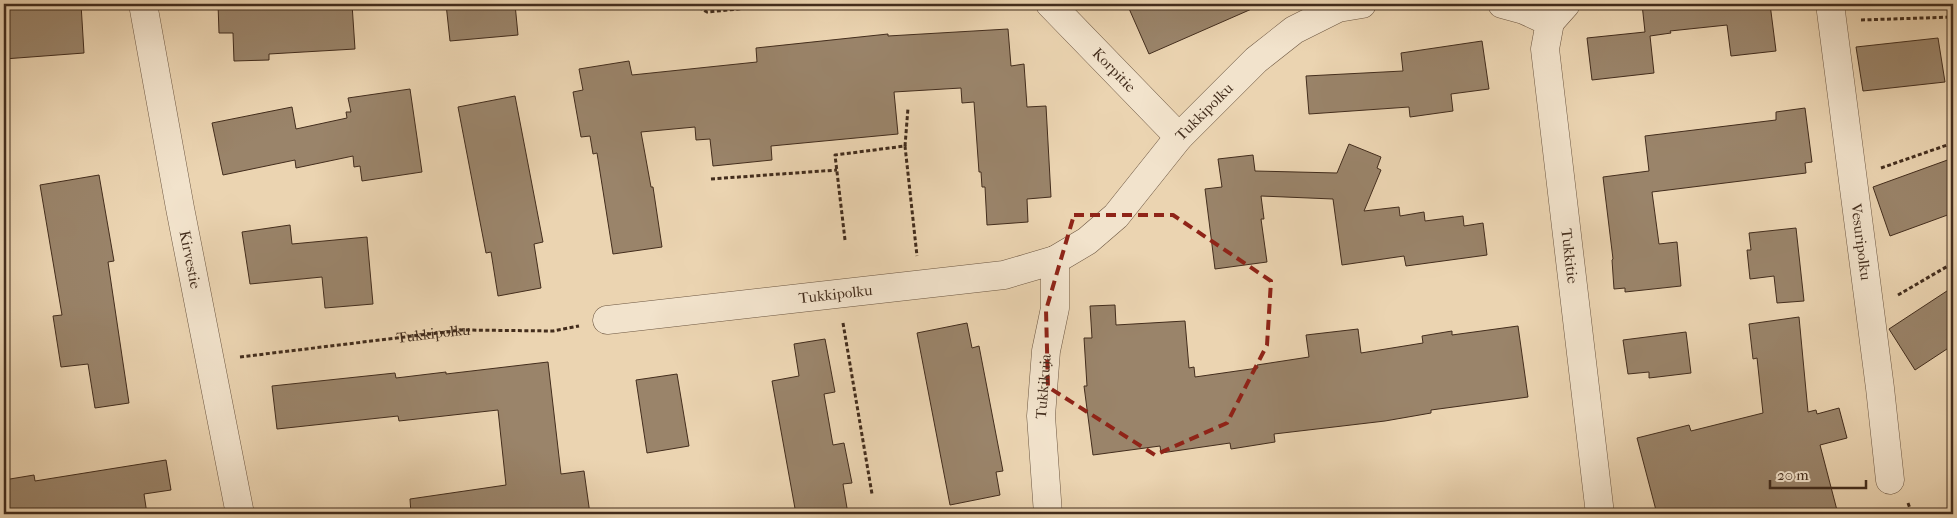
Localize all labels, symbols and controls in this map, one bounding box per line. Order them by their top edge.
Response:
street label: Korpitie [1089,44,1140,96]
street label: Tukkipolku [1172,79,1237,144]
street label: Vesuripolku [1847,202,1875,282]
street label: Tukkitie [1557,228,1582,285]
street label: Kirvestie [176,229,205,291]
street label: Tukkipolku [798,281,874,307]
street label: Tukkipolku [396,321,471,347]
street label: Tukkikuja [1032,352,1055,420]
scale bar [1770,458,1866,490]
text: 20 m [1777,466,1809,484]

